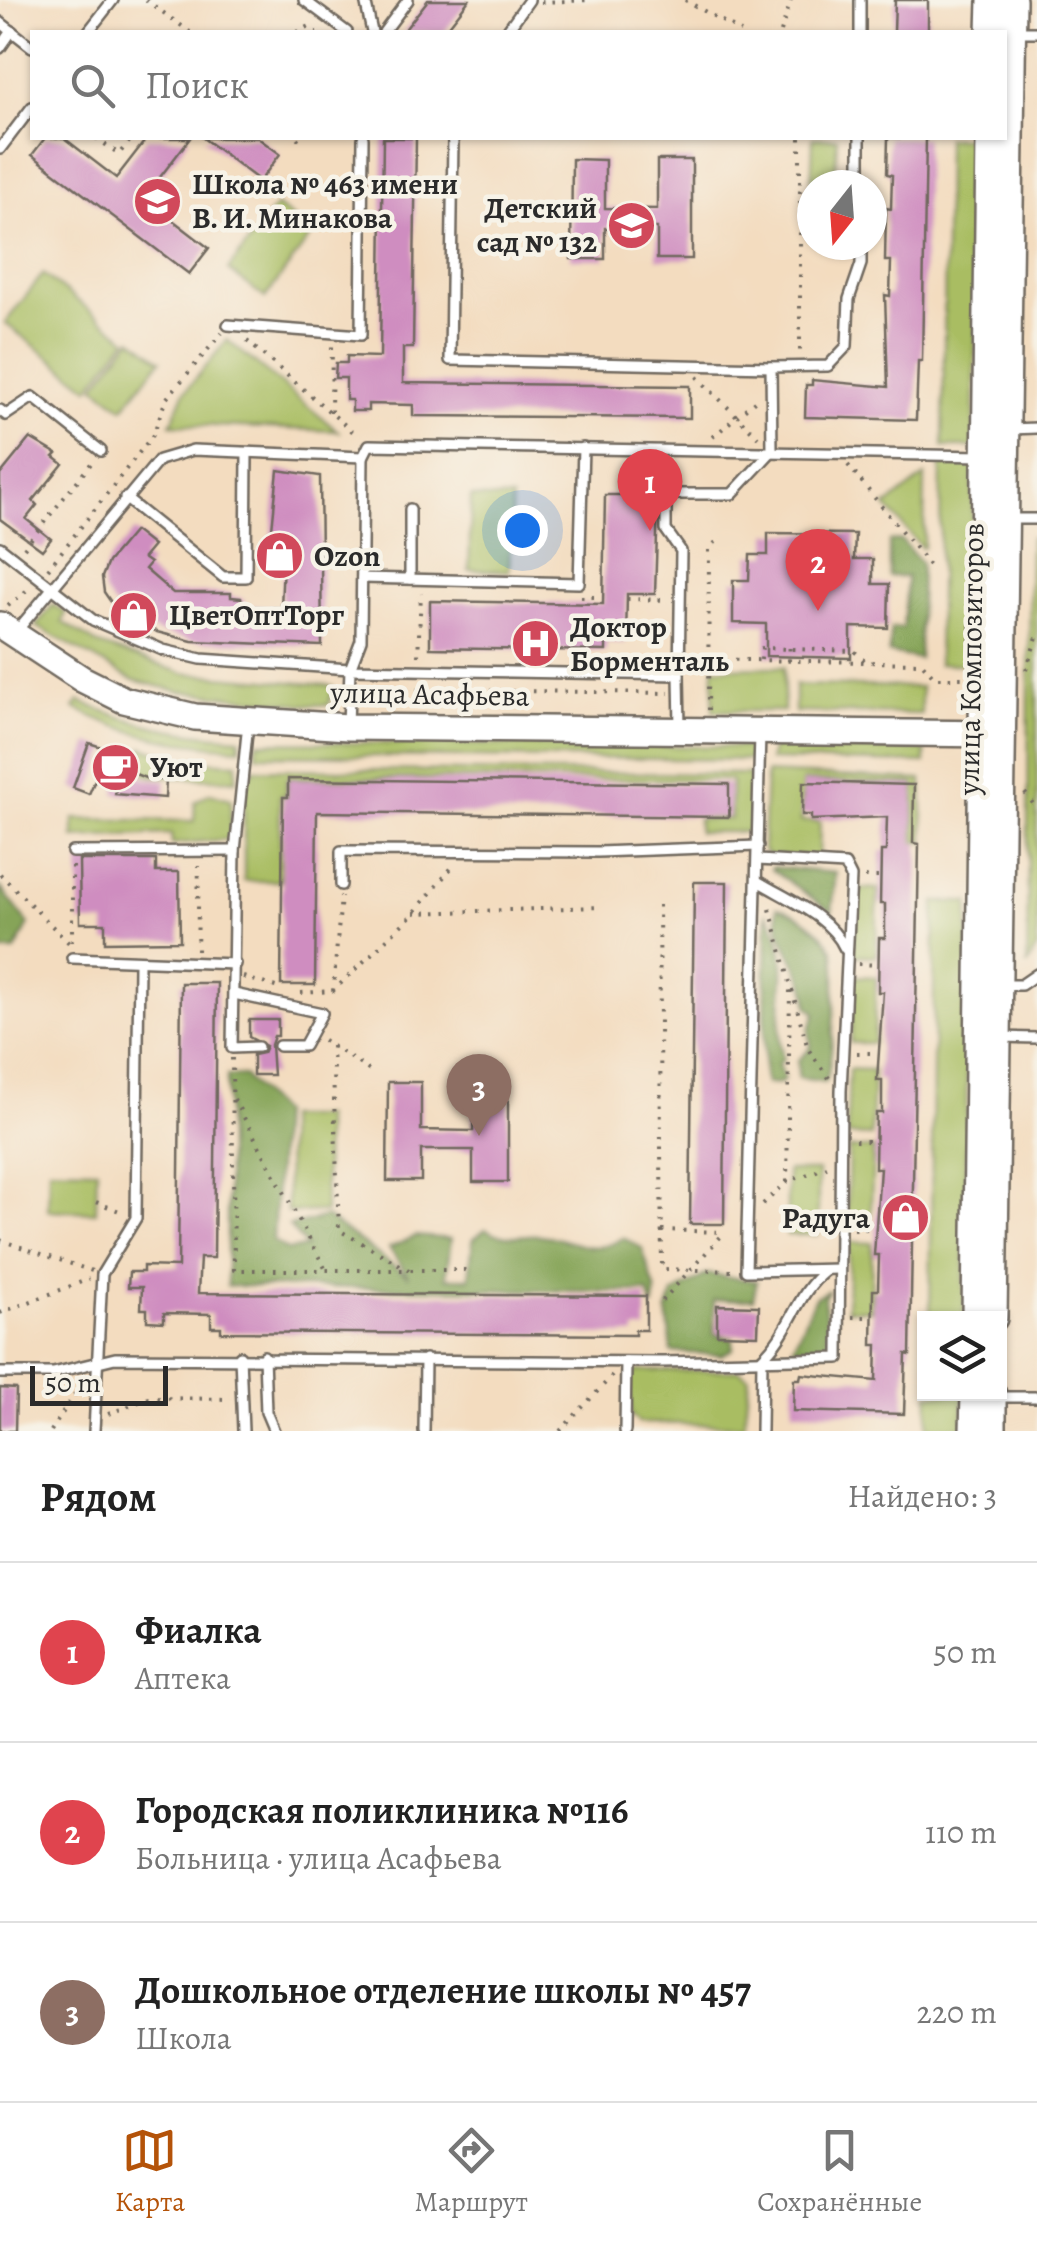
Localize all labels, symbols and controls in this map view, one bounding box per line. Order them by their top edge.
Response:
search box [30,30,1007,140]
icon: search [65,58,120,113]
text: Поиск [145,59,249,111]
place label: Школа № 463 имени В. И. Минакова [192,164,458,238]
north arrow [797,170,887,260]
school or university icon: Школа № 463 имени В. И. Минакова [131,175,183,227]
place label: Детский сад № 132 [477,188,597,262]
school or university icon: Детский сад № 132 [606,199,658,251]
pin: 1 [618,448,682,531]
your location [497,505,548,556]
street label: улица Композиторов [949,522,993,797]
pin: 2 [786,528,850,611]
shop icon: Ozon [253,530,305,582]
place label: Ozon [314,536,380,576]
shop icon: ЦветОптТорг [108,589,160,641]
place label: ЦветОптТорг [169,595,344,635]
place label: Доктор Борменталь [570,607,729,681]
hospital icon: Доктор Борменталь [509,618,561,670]
street label: улица Асафьева [329,672,530,716]
cafe icon: Уют [89,741,141,793]
place label: Уют [150,747,203,787]
pin: 3 [446,1054,512,1136]
shop icon: Радуга [879,1192,931,1244]
place label: Радуга [782,1198,871,1238]
map controls [917,1311,1007,1401]
button: layers [917,1311,1007,1401]
scale bar [30,1361,168,1406]
text: 50 m [45,1364,101,1402]
text: Рядом [40,1468,157,1525]
text: Найдено: 3 [848,1474,997,1518]
text: Фиалка [135,1604,261,1656]
text: 1 [67,1630,78,1674]
text: 50 m [933,1630,997,1674]
text: Аптека [135,1656,231,1700]
text: Городская поликлиника №116 [135,1784,628,1836]
text: 2 [65,1810,80,1854]
text: 110 m [925,1810,997,1854]
text: Больница · улица Асафьева [135,1836,502,1880]
text: Дошкольное отделение школы № 457 [135,1964,751,2016]
text: 3 [66,1990,79,2034]
text: 220 m [917,1990,997,2034]
text: Школа [135,2016,232,2060]
tab: Карта [115,2123,185,2221]
tab: Маршрут [415,2123,528,2221]
tab: Сохранённые [757,2123,922,2221]

